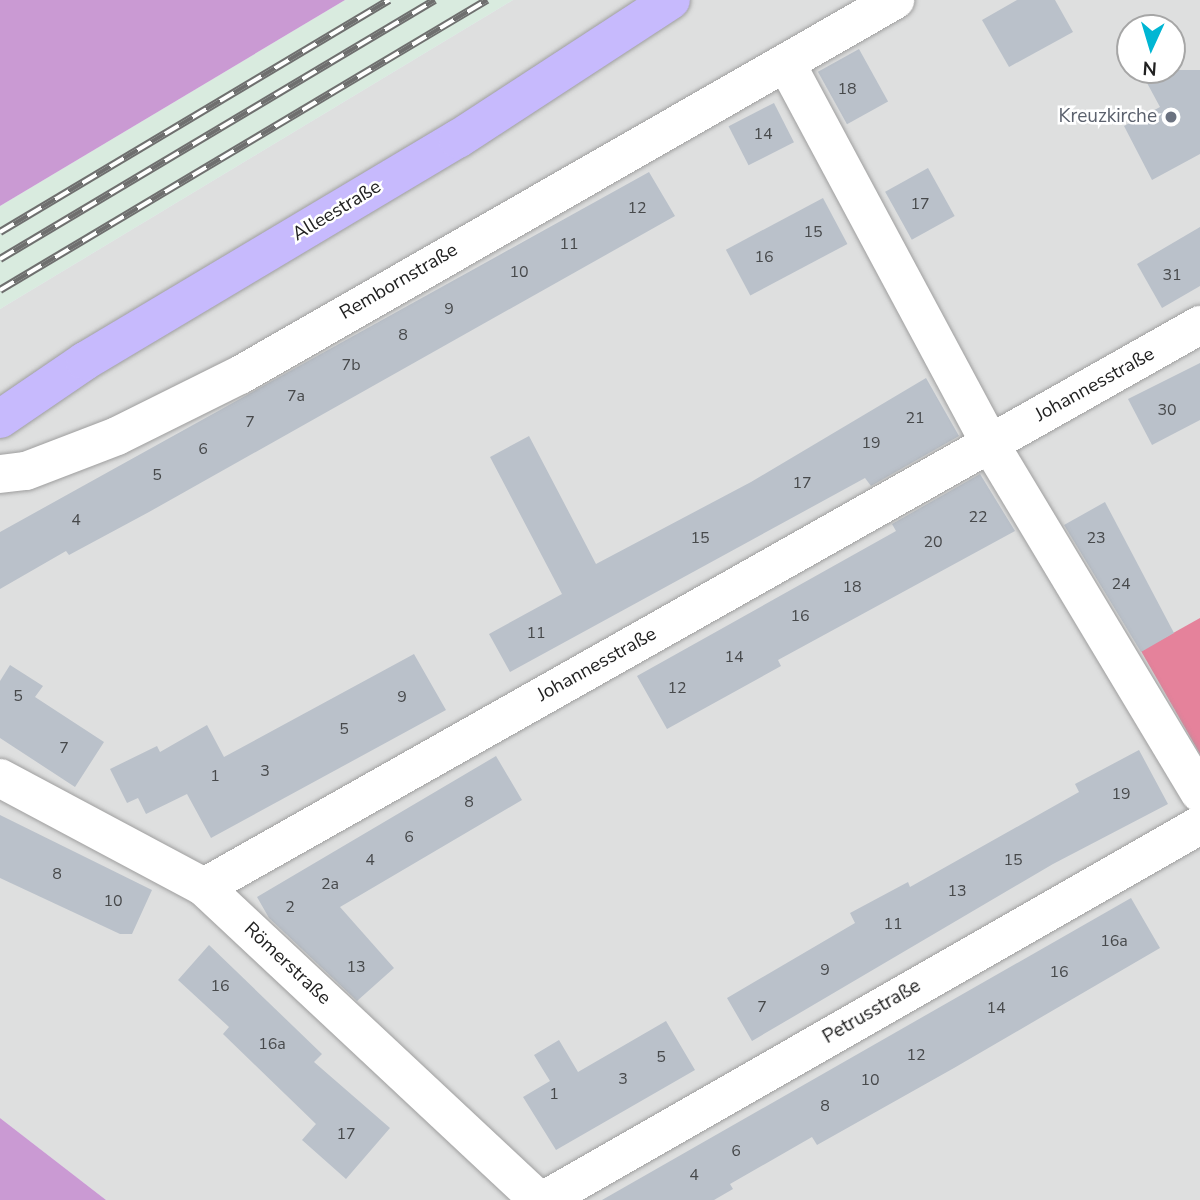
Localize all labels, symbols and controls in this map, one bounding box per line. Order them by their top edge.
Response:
north arrow [1116,14,1186,84]
text: N [1142,54,1158,81]
house number: 18 [837,79,857,99]
place label: Kreuzkirche [1059,106,1157,128]
marker: Kreuzkirche [1163,109,1179,125]
house number: 14 [753,124,773,144]
street label: Alleestraße [288,176,386,246]
house number: 17 [910,194,930,214]
house number: 12 [627,198,647,218]
house number: 15 [803,222,823,242]
house number: 11 [559,234,579,254]
street label: Rembornstraße [336,239,462,325]
house number: 16 [754,247,774,267]
house number: 10 [509,262,529,282]
house number: 31 [1162,265,1182,285]
house number: 9 [444,299,454,319]
house number: 8 [398,325,408,345]
street label: Johannesstraße [1031,343,1159,427]
house number: 7b [342,355,360,375]
house number: 7a [287,386,305,406]
house number: 30 [1157,400,1177,420]
house number: 21 [905,408,925,428]
house number: 7 [245,412,255,432]
house number: 19 [861,433,881,453]
house number: 6 [198,439,208,459]
house number: 5 [152,465,162,485]
house number: 17 [792,473,812,493]
house number: 22 [968,507,988,527]
house number: 4 [71,510,81,530]
house number: 15 [690,528,710,548]
house number: 23 [1086,528,1106,548]
house number: 20 [923,532,943,552]
house number: 24 [1111,574,1131,594]
house number: 18 [842,577,862,597]
house number: 16 [790,606,810,626]
house number: 11 [526,623,546,643]
street label: Johannesstraße [533,623,661,707]
house number: 14 [724,647,744,667]
house number: 12 [667,678,687,698]
house number: 5 [13,686,23,706]
house number: 9 [397,687,407,707]
house number: 5 [339,719,349,739]
house number: 7 [59,738,69,758]
house number: 3 [260,761,270,781]
house number: 1 [210,766,220,786]
house number: 19 [1111,784,1131,804]
house number: 8 [464,792,474,812]
house number: 6 [404,827,414,847]
house number: 4 [365,850,375,870]
house number: 15 [1003,850,1023,870]
house number: 8 [52,864,62,884]
house number: 2a [321,874,339,894]
house number: 13 [947,881,967,901]
house number: 10 [103,891,123,911]
house number: 2 [285,897,295,917]
house number: 11 [883,914,903,934]
street label: Römerstraße [239,918,335,1010]
house number: 16a [1100,931,1128,951]
house number: 13 [346,957,366,977]
house number: 9 [820,960,830,980]
house number: 16 [1049,962,1069,982]
street label: Petrusstraße [819,975,925,1049]
house number: 16 [210,976,230,996]
house number: 7 [757,997,767,1017]
house number: 14 [986,998,1006,1018]
house number: 16a [258,1034,286,1054]
house number: 12 [906,1045,926,1065]
house number: 5 [656,1047,666,1067]
house number: 3 [618,1069,628,1089]
house number: 10 [860,1070,880,1090]
house number: 1 [549,1084,559,1104]
house number: 8 [820,1096,830,1116]
house number: 17 [336,1124,356,1144]
house number: 6 [731,1141,741,1161]
house number: 4 [689,1165,699,1185]

